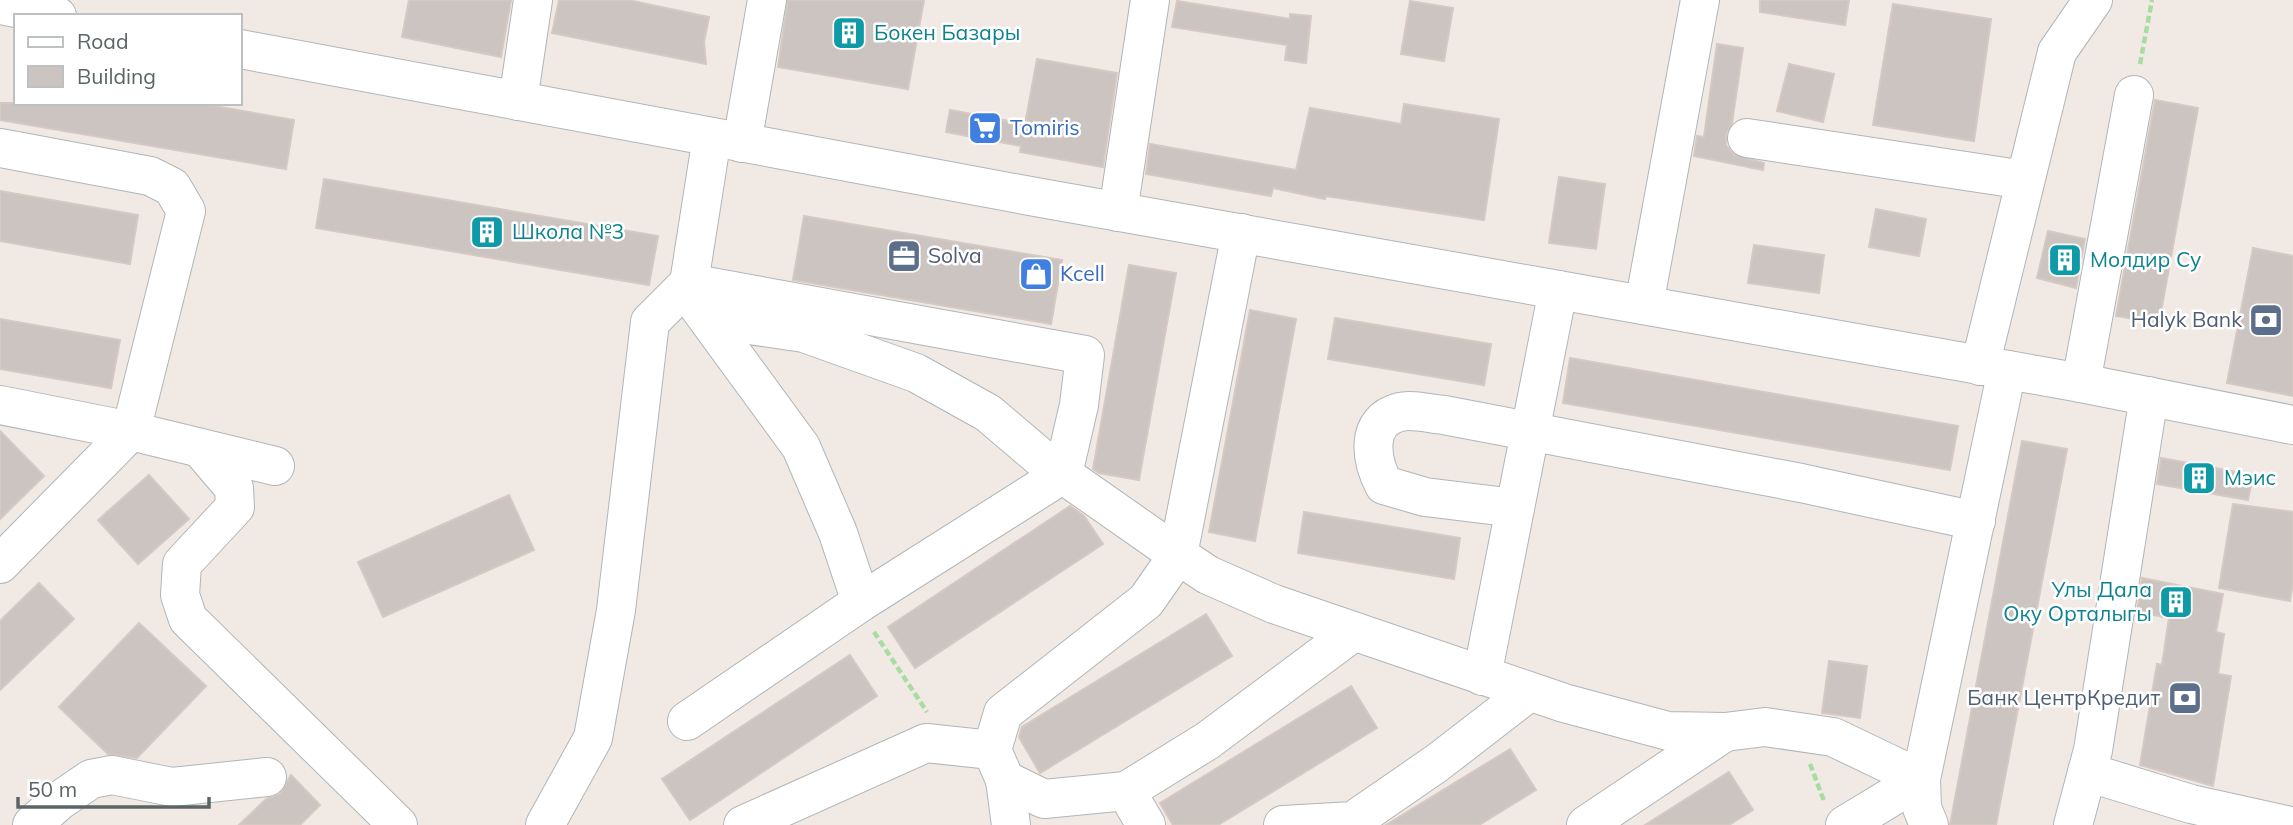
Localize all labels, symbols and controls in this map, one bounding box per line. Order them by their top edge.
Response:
legend [14,14,242,105]
building icon: Бокен Базары [830,14,868,52]
place label: Бокен Базары [874,19,1020,45]
text: Road [77,28,128,54]
text: Building [77,63,156,89]
supermarket icon: Tomiris [966,109,1004,147]
place label: Tomiris [1010,114,1080,140]
building icon: Школа №3 [468,213,506,251]
place label: Школа №3 [512,218,624,244]
office icon: Solva [885,237,923,275]
building icon: Молдир Су [2046,241,2084,279]
place label: Solva [928,242,982,268]
place label: Молдир Су [2090,246,2201,272]
shop icon: Kcell [1017,255,1055,293]
place label: Kcell [1060,260,1105,286]
bank icon: Halyk Bank [2247,301,2285,339]
place label: Halyk Bank [2131,306,2242,332]
building icon: Мэис [2180,459,2218,497]
place label: Мэис [2224,464,2276,490]
place label: Улы Дала Оку Орталыгы [2003,576,2152,626]
building icon: Улы Дала Оку Орталыгы [2157,583,2195,621]
bank icon: Банк ЦентрКредит [2166,679,2204,717]
place label: Банк ЦентрКредит [1967,684,2160,710]
scale bar [18,766,208,810]
text: 50 m [28,776,77,802]

